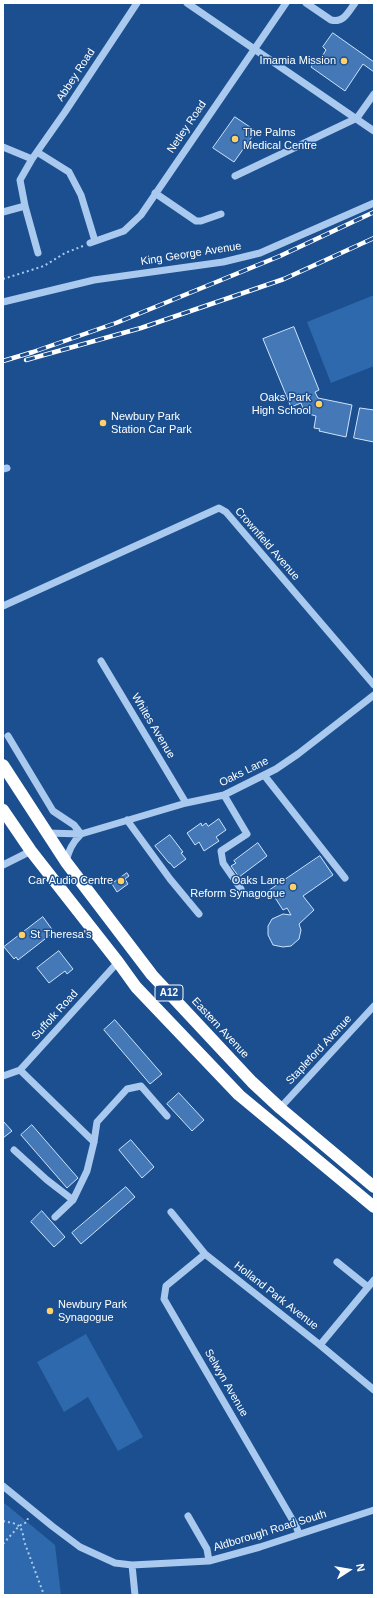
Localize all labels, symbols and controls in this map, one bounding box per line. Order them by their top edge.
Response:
street label: Abbey Road [54,46,98,104]
place label: Imamia Mission [260,54,336,68]
marker: Imamia Mission [339,56,349,66]
street label: Netley Road [165,98,209,156]
place label: The Palms Medical Centre [243,126,317,152]
marker: The Palms Medical Centre [230,134,240,144]
street label: King George Avenue [140,240,242,268]
place label: Oaks Park High School [252,391,311,417]
marker: Oaks Park High School [314,399,324,409]
place label: Newbury Park Station Car Park [111,410,192,436]
marker: Newbury Park Station Car Park [98,418,108,428]
street label: Crownfield Avenue [232,505,302,583]
street label: Whites Avenue [128,691,178,761]
street label: Oaks Lane [217,754,271,790]
place label: Car Audio Centre [28,874,113,888]
place label: Oaks Lane Reform Synagogue [190,874,285,900]
marker: Car Audio Centre [116,876,126,886]
marker: Oaks Lane Reform Synagogue [288,882,298,892]
place label: St Theresa's [30,928,91,942]
marker: St Theresa's [17,930,27,940]
road number: A12 [155,985,183,1001]
street label: Suffolk Road [29,987,81,1043]
street label: Eastern Avenue [189,995,251,1061]
street label: Stapleford Avenue [283,1012,355,1088]
street label: Holland Park Avenue [231,1259,321,1333]
place label: Newbury Park Synagogue [58,1298,127,1324]
marker: Newbury Park Synagogue [45,1306,55,1316]
street label: Selwyn Avenue [201,1347,251,1419]
street label: Aldborough Road South [212,1508,328,1554]
north arrow [329,1550,369,1590]
text: N [354,1562,367,1573]

